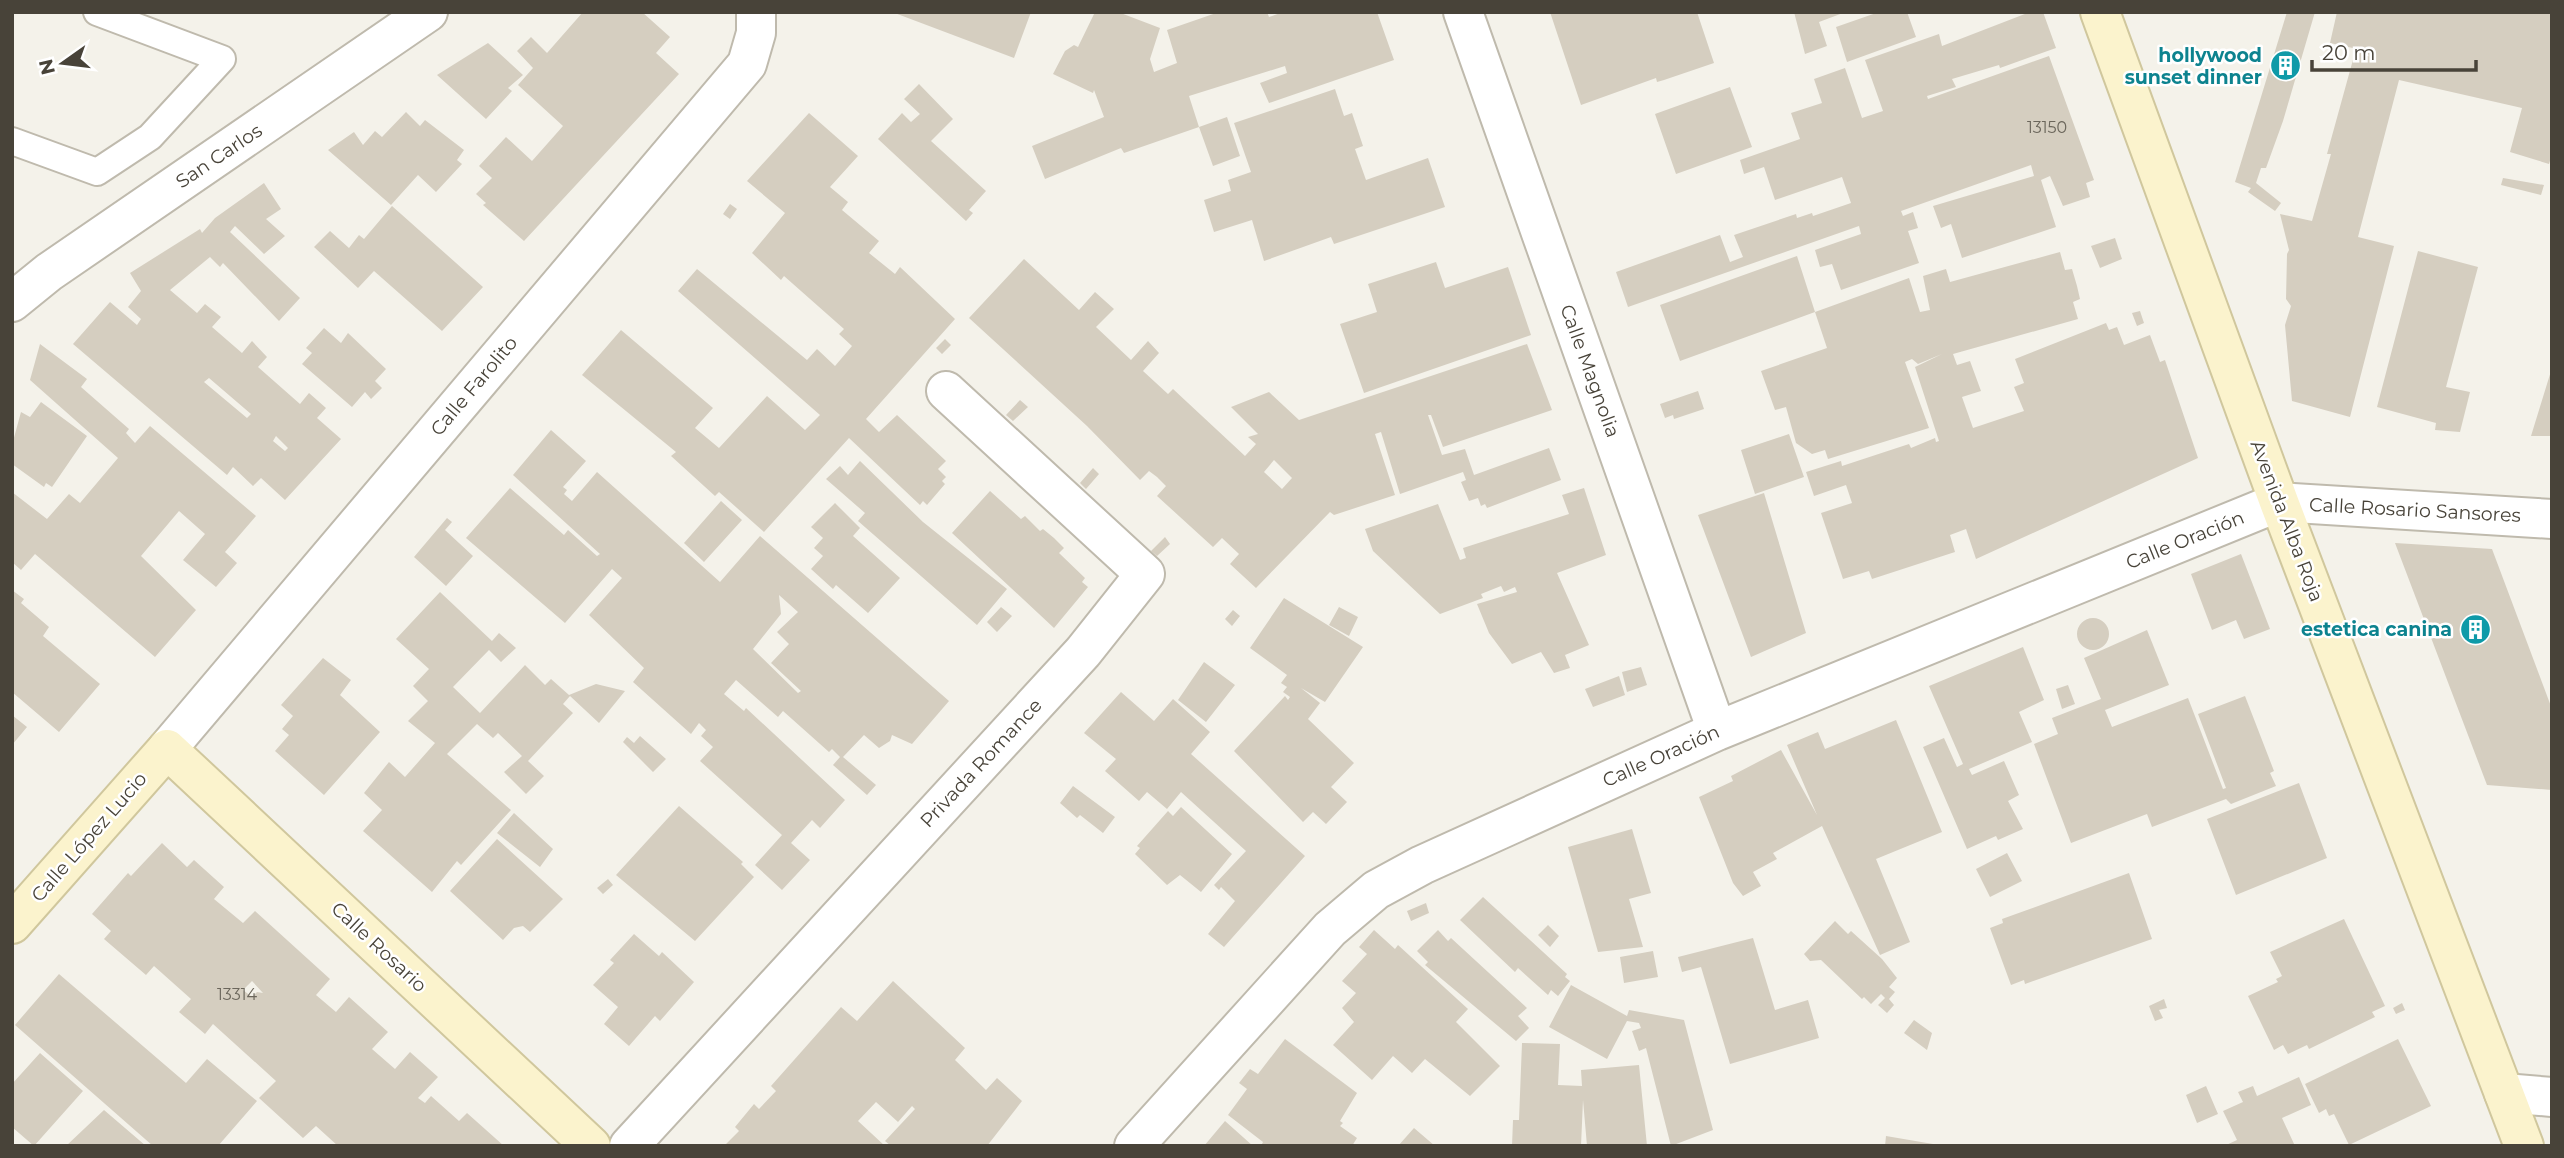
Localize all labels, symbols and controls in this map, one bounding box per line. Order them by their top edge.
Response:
north arrow [28,28,98,98]
scale bar [2312,28,2476,72]
text: 20 m [2322,40,2376,65]
place label: hollywood sunset dinner [2125,44,2262,89]
building icon: hollywood sunset dinner [2268,49,2302,83]
text: N [34,57,60,77]
house number: 13150 [2027,118,2067,137]
street label: San Carlos [172,119,266,193]
street label: Calle Magnolia [1555,301,1625,441]
street label: Calle Farolito [426,332,522,440]
street label: Avenida Alba Roja [2246,437,2328,605]
street label: Calle Rosario Sansores [2309,493,2521,527]
street label: Calle Oración [2122,506,2248,574]
building icon: estetica canina [2458,612,2492,646]
place label: estetica canina [2301,618,2452,641]
street label: Privada Romance [915,694,1047,832]
street label: Calle Oración [1599,720,1723,792]
street label: Calle López Lucio [26,767,152,907]
street label: Calle Rosario [327,897,431,997]
house number: 13314 [217,985,257,1004]

